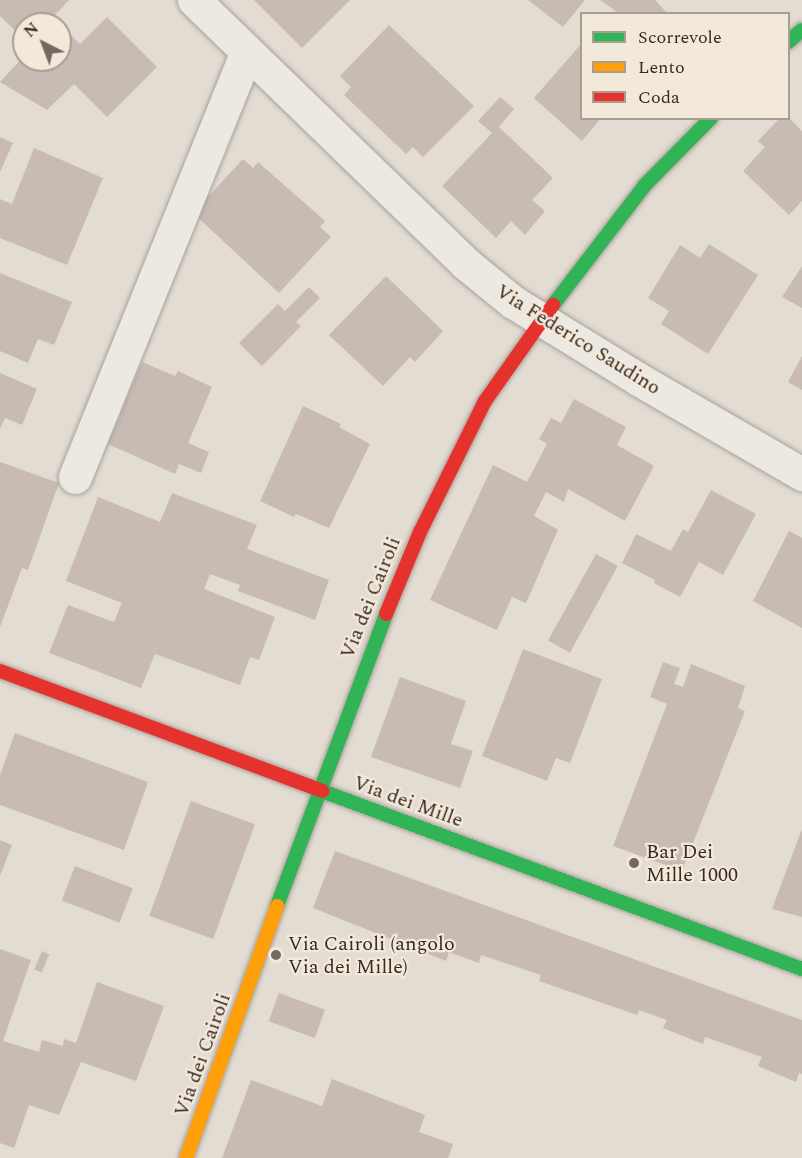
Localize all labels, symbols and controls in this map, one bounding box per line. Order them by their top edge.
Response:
north arrow [12,12,72,72]
legend [580,12,790,120]
text: N [18,17,44,43]
text: Scorrevole [638,24,722,51]
text: Lento [638,54,685,81]
text: Coda [638,84,680,111]
street label: Via Federico Saudino [491,280,665,400]
street label: Via dei Cairoli [336,534,406,662]
street label: Via dei Mille [350,771,466,833]
place label: Bar Dei Mille 1000 [646,840,738,887]
marker: Bar Dei Mille 1000 [627,856,641,870]
place label: Via Cairoli (angolo Via dei Mille) [288,932,455,979]
marker: Via Cairoli (angolo Via dei Mille) [269,948,283,962]
street label: Via dei Cairoli [170,990,236,1120]

